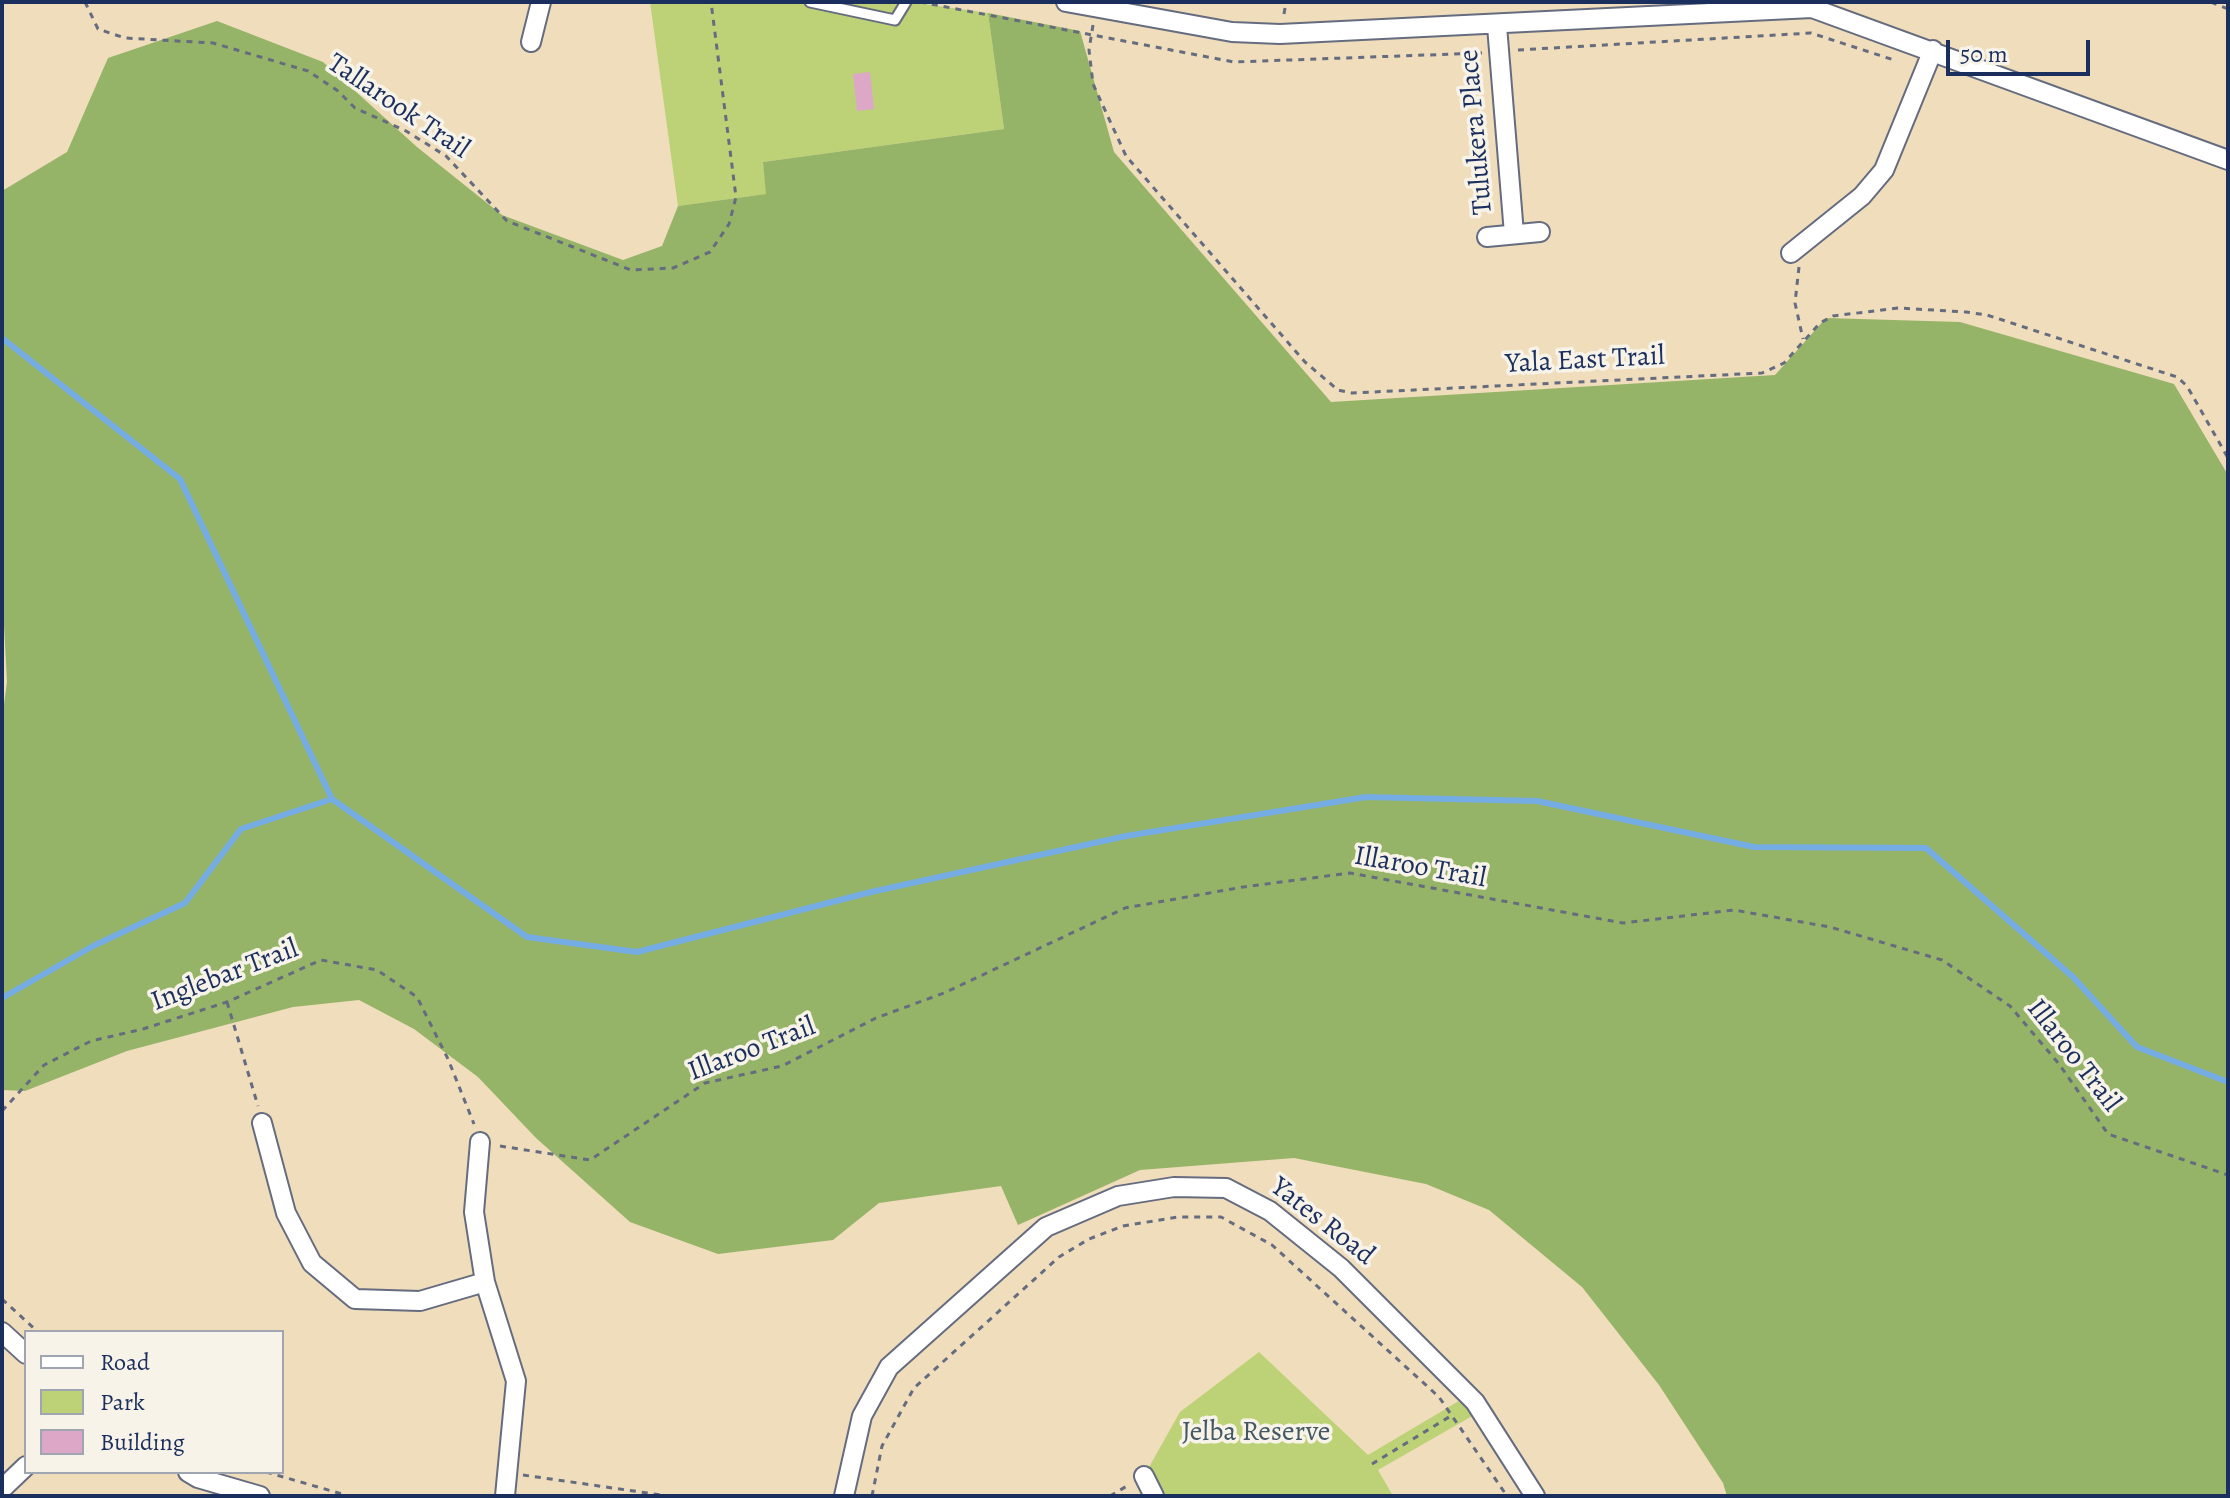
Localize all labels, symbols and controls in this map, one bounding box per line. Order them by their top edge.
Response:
scale bar [1950,24,2094,74]
text: 50 m [1960,38,2008,70]
street label: Tallarook Trail [321,47,475,167]
street label: Tulukera Place [1453,48,1501,216]
street label: Yala East Trail [1504,340,1666,382]
street label: Illaroo Trail [1351,840,1489,896]
street label: Inglebar Trail [147,933,303,1019]
street label: Illaroo Trail [2019,993,2127,1119]
street label: Illaroo Trail [684,1010,820,1090]
street label: Yates Road [1263,1171,1381,1273]
legend [24,1330,284,1474]
text: Road [100,1346,150,1378]
text: Park [100,1386,145,1418]
park label: Jelba Reserve [1182,1416,1330,1450]
text: Building [100,1426,185,1458]

